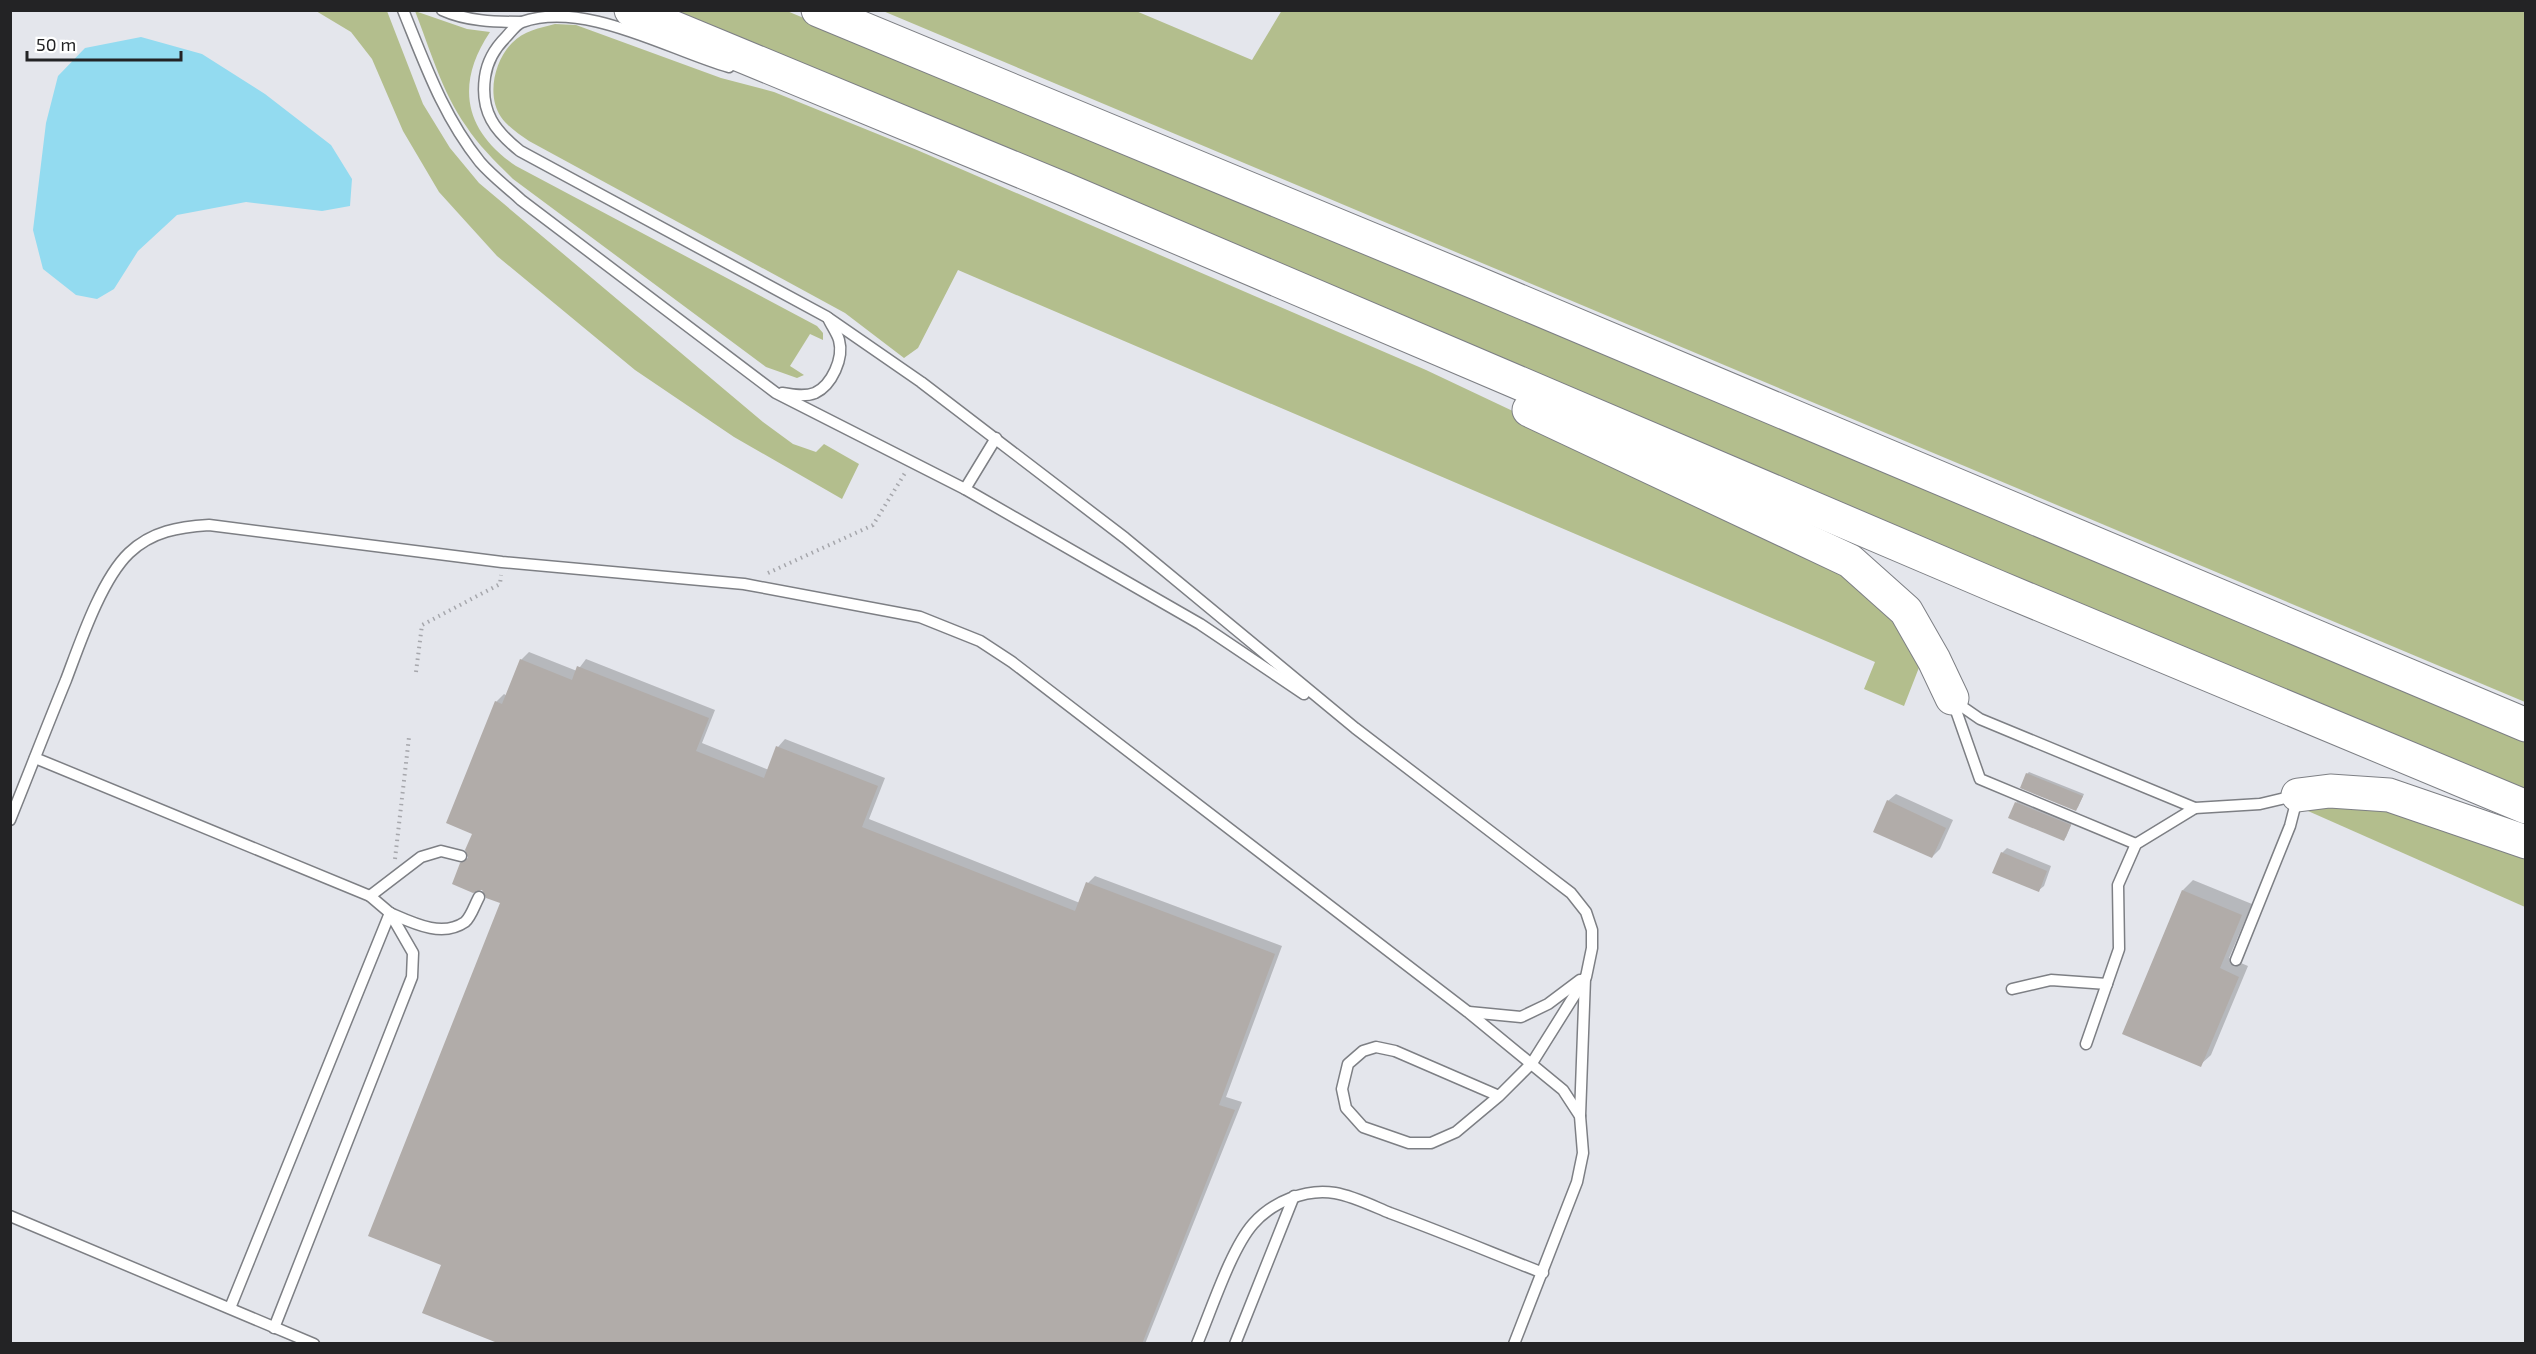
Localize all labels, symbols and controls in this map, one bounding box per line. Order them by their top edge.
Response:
scale bar [27,24,182,62]
text: 50 m [36,33,76,55]

